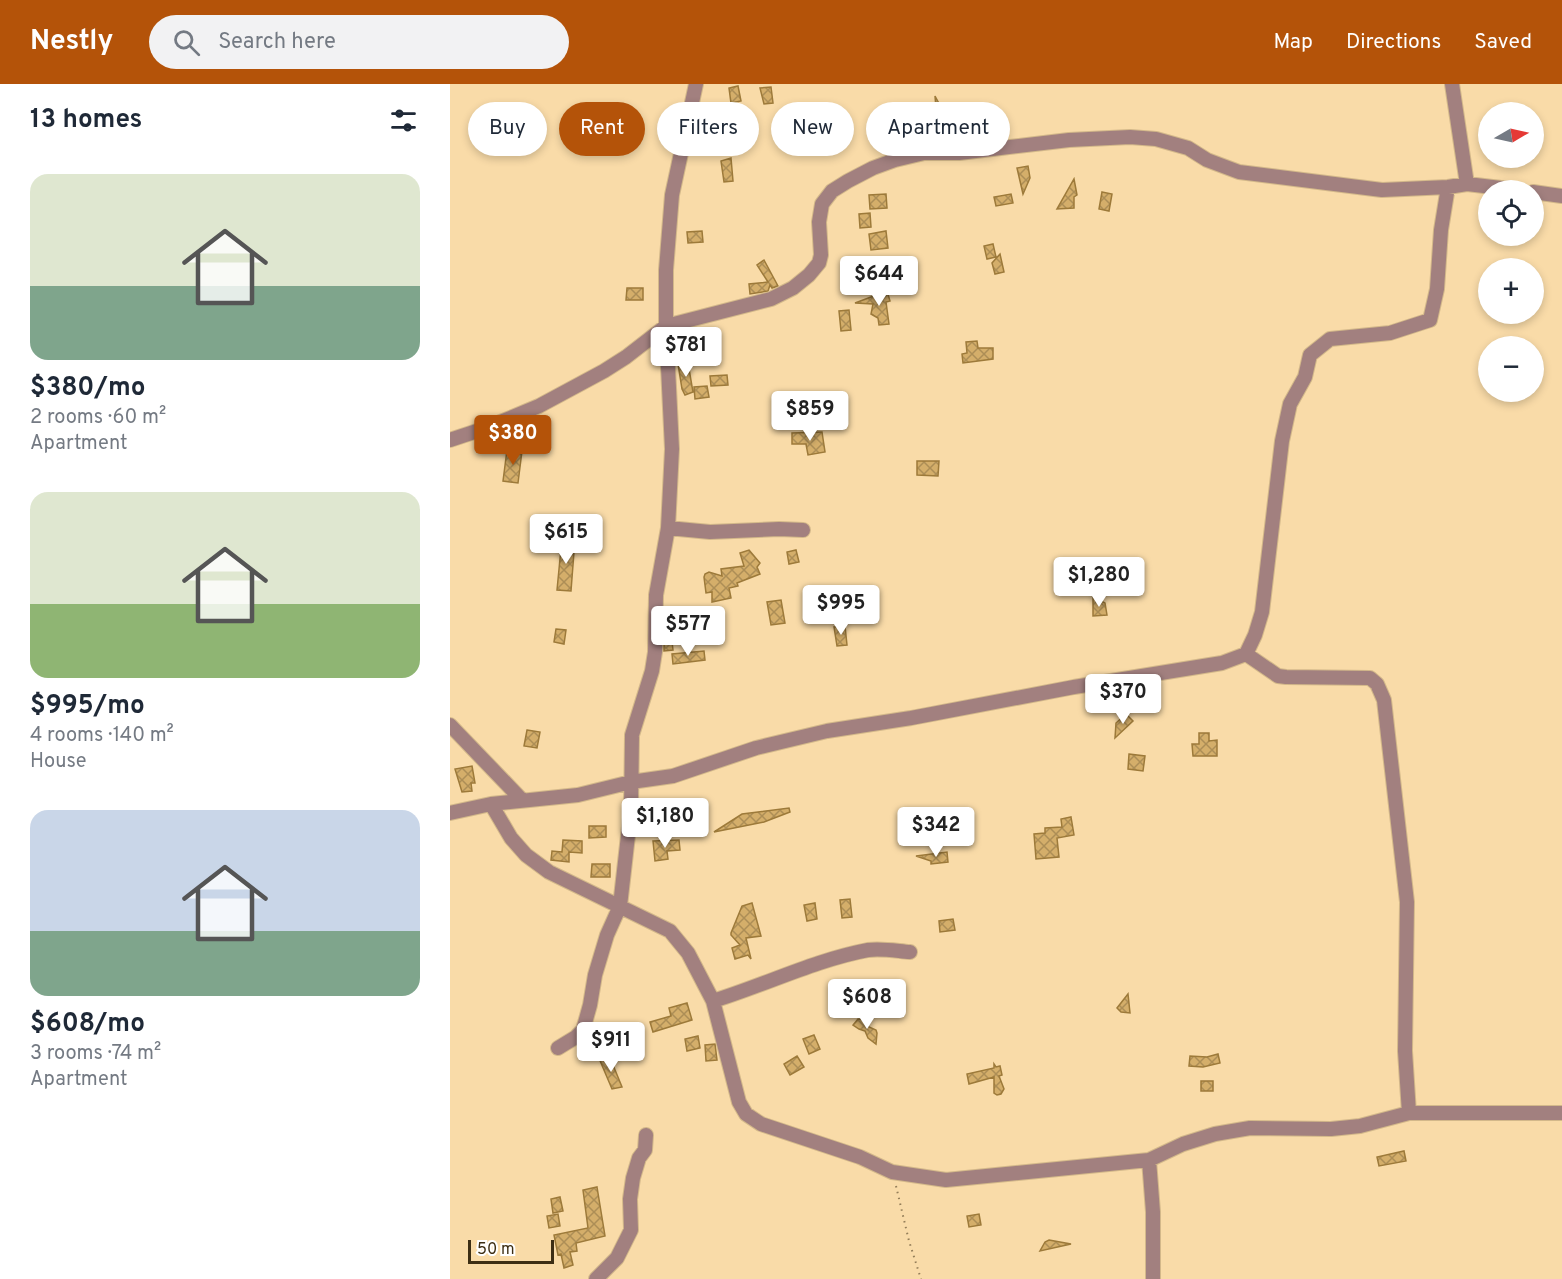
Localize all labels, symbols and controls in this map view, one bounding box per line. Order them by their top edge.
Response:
search box [149,15,569,69]
text: Nestly [30,24,113,60]
icon: search [170,26,203,59]
text: Search here [218,29,336,56]
text: Map [1273,29,1313,56]
text: Directions [1346,29,1441,56]
text: Saved [1474,29,1532,56]
chip: Buy [468,102,547,156]
chip: Rent [559,102,645,156]
chip: Filters [657,102,759,156]
chip: New [771,102,854,156]
chip: Apartment [866,102,1010,156]
north arrow [1478,102,1544,168]
map controls [1478,102,1544,402]
text: 13 homes [30,104,142,137]
icon: filters [387,104,420,137]
button: locate [1478,180,1544,246]
icon: home [171,213,279,321]
pin: $644 [843,256,915,307]
button: + [1478,258,1544,324]
text: $644 [854,262,904,288]
pin: $781 [650,327,722,378]
text: $781 [665,333,707,359]
button: − [1478,336,1544,402]
text: $380/mo [30,372,146,405]
pin: $859 [774,391,846,442]
text: $859 [785,397,835,423]
text: 2 rooms · 60 m² [30,405,166,431]
pin: $380 [477,415,549,466]
text: $380 [488,421,538,447]
text: Apartment [30,431,128,457]
pin: $615 [530,514,602,565]
text: $615 [544,520,588,546]
icon: home [171,531,279,639]
pin: $1,280 [1050,557,1148,608]
text: $1,280 [1068,563,1130,589]
pin: $995 [805,585,877,636]
text: $995 [817,591,865,617]
pin: $577 [652,606,724,657]
text: $577 [665,612,711,638]
pin: $370 [1087,674,1159,725]
text: $370 [1099,680,1147,706]
text: $995/mo [30,690,145,723]
text: 4 rooms · 140 m² [30,723,174,749]
text: House [30,749,86,775]
pin: $1,180 [616,798,714,849]
text: $1,180 [636,804,694,830]
pin: $342 [900,807,972,858]
text: $342 [911,813,961,839]
icon: home [171,849,279,957]
pin: $608 [831,979,903,1030]
text: $608 [842,985,892,1011]
text: $608/mo [30,1008,145,1041]
pin: $911 [575,1022,647,1073]
text: $911 [591,1028,631,1054]
text: 3 rooms · 74 m² [30,1041,161,1067]
text: Apartment [30,1067,128,1093]
scale bar [468,1237,554,1264]
text: 50 m [477,1240,515,1260]

